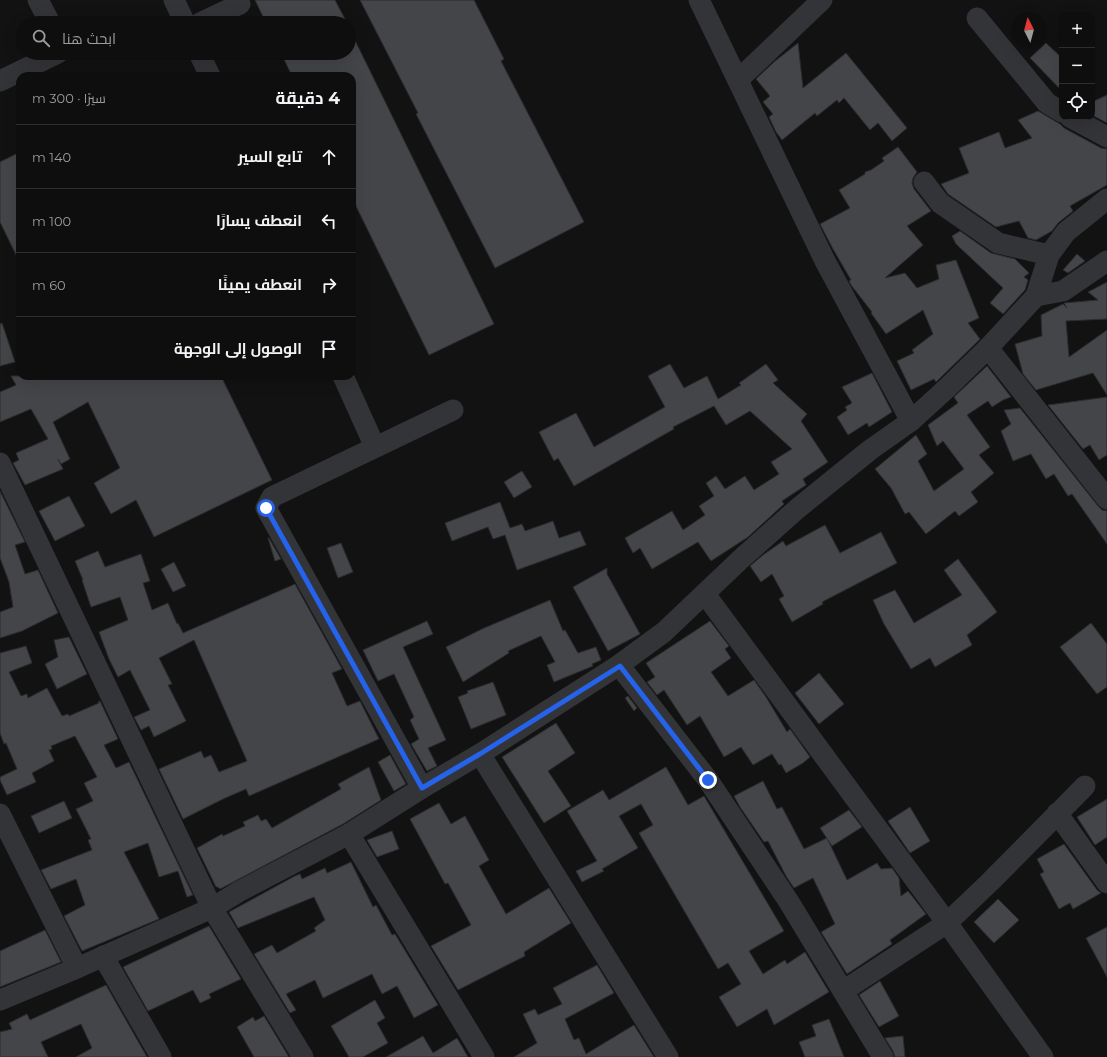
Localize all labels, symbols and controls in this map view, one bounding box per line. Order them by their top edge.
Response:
north arrow [1011,12,1047,48]
map controls [1059,12,1095,120]
button: + [1059,12,1095,48]
search box [16,16,356,60]
icon: search [30,27,52,49]
text: ابحث هنا [62,29,116,48]
button: − [1059,48,1095,84]
button: locate [1059,84,1095,120]
text: 4 دقيقة [275,88,340,108]
text: سيرًا · 300 m [32,90,106,106]
icon: ahead [318,146,340,168]
text: تابع السير [238,147,302,166]
text: 140 m [32,149,71,165]
icon: left [318,210,340,232]
text: انعطف يسارًا [216,211,302,230]
text: 100 m [32,213,71,229]
icon: right [318,274,340,296]
text: انعطف يمينًا [218,275,302,294]
text: 60 m [32,277,66,293]
icon: arrive [318,338,340,360]
text: الوصول إلى الوجهة [174,339,302,358]
route start [257,499,275,517]
route end [699,771,717,789]

